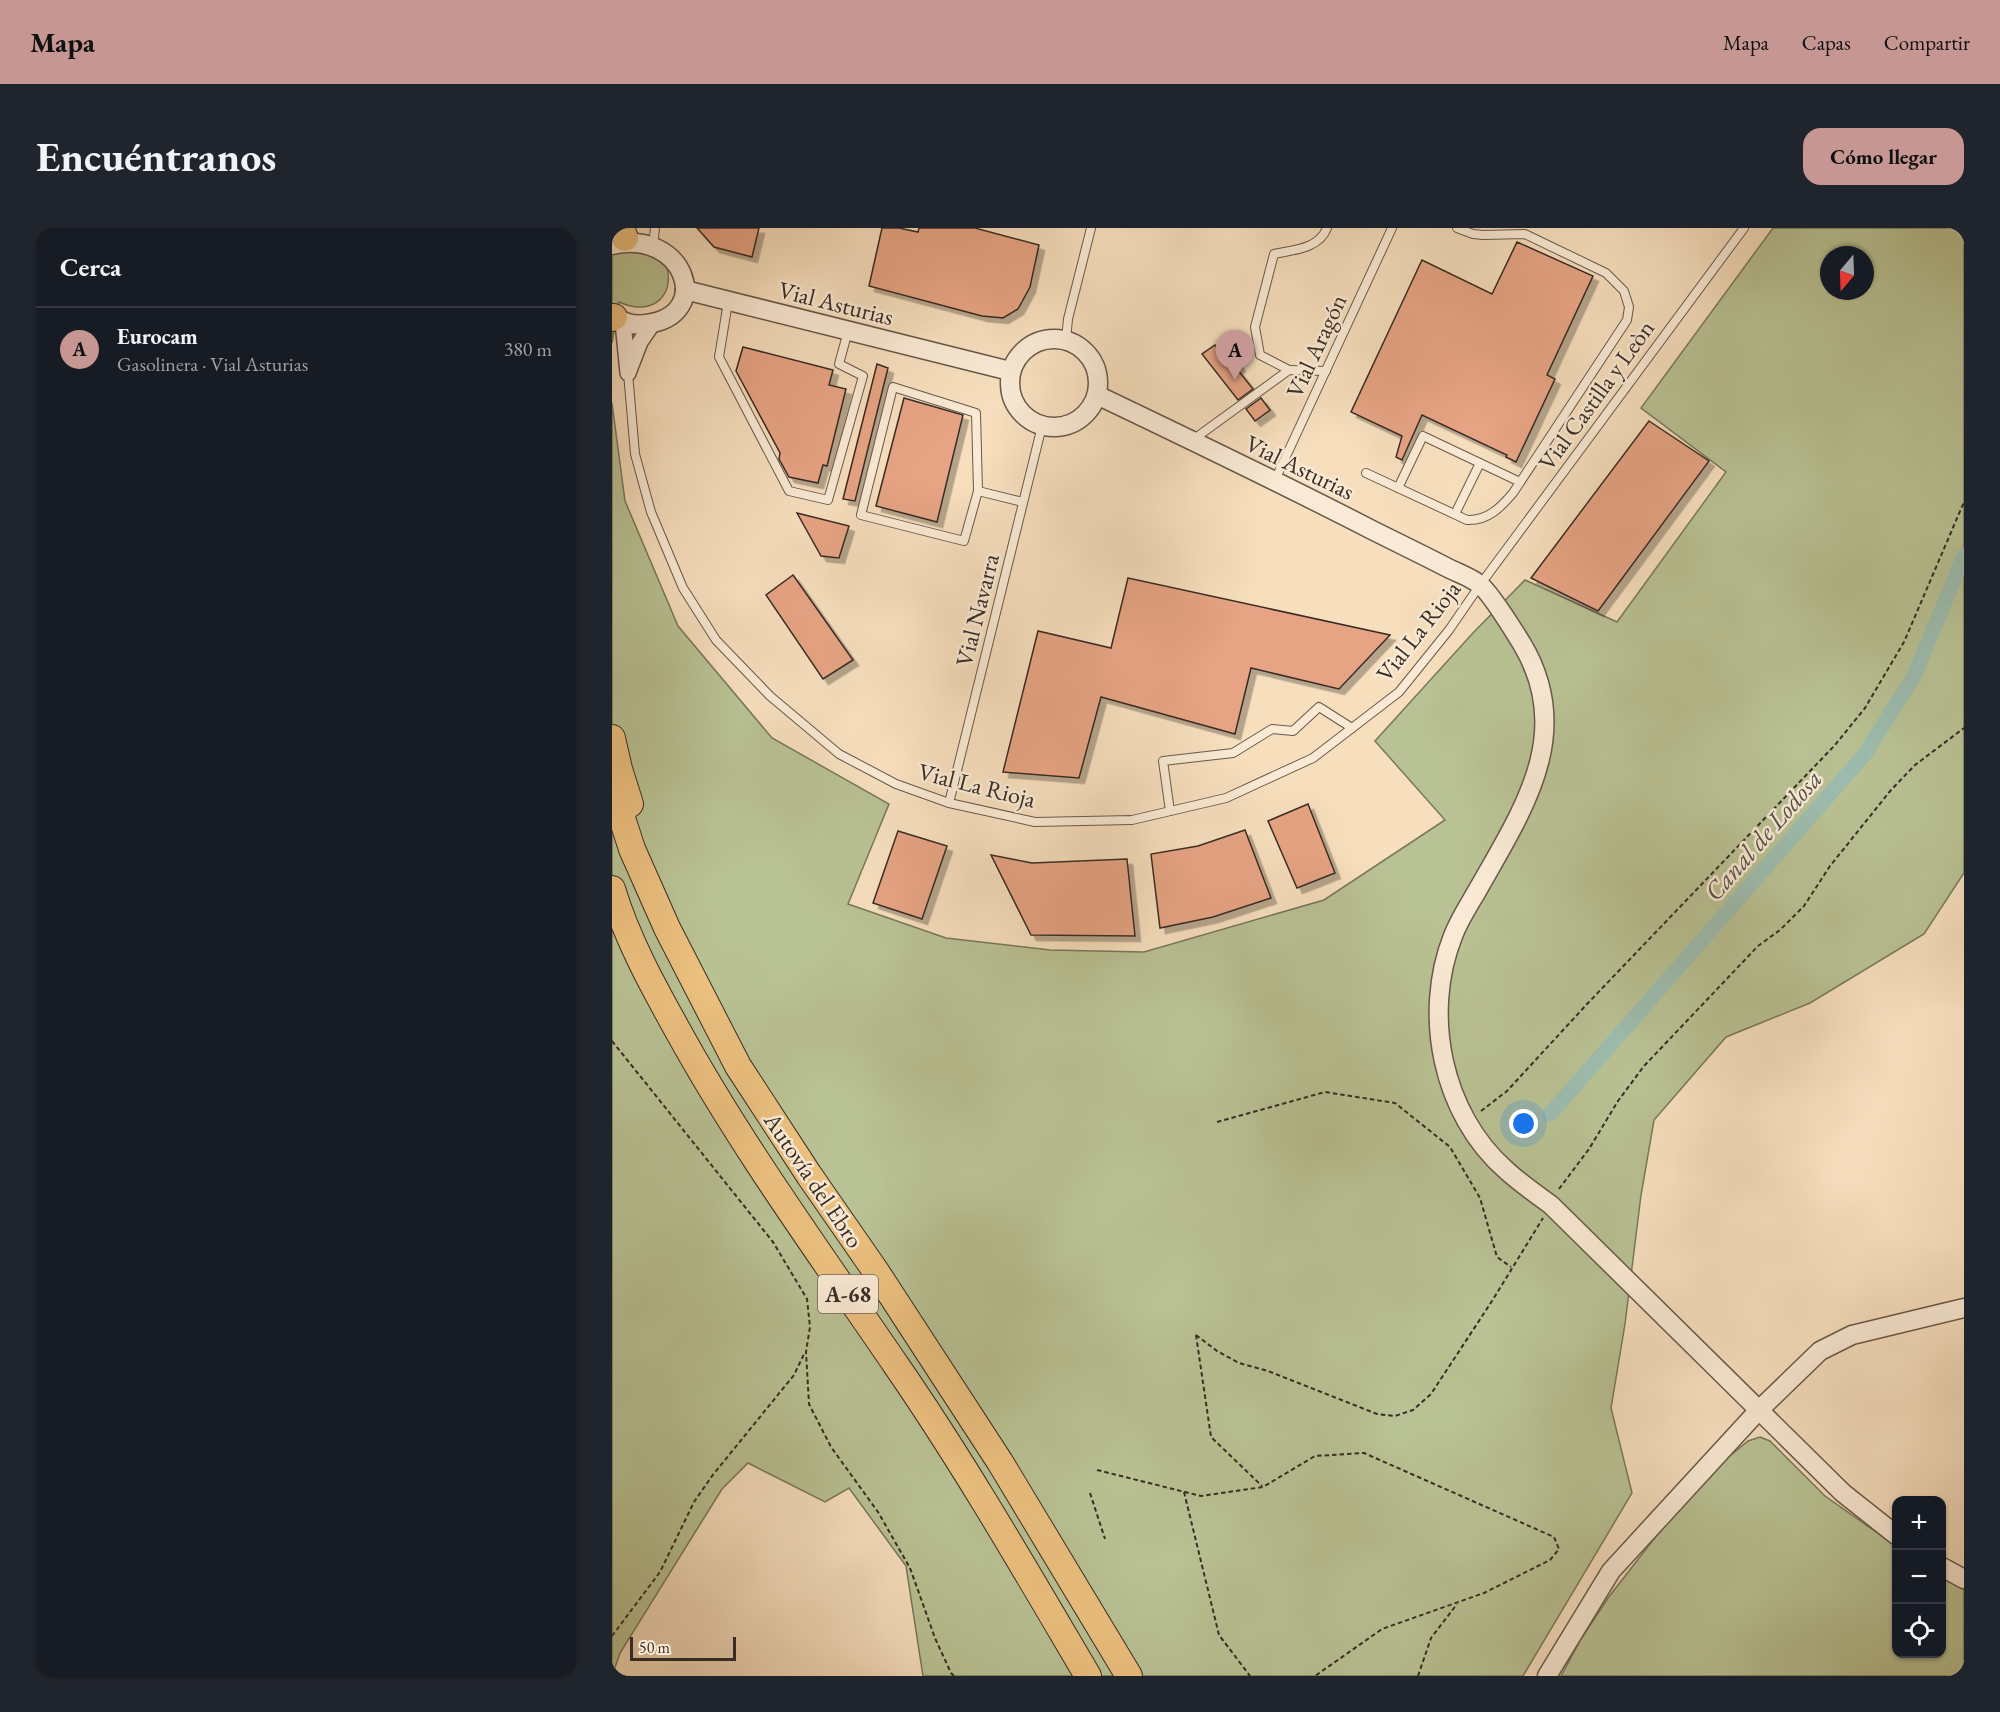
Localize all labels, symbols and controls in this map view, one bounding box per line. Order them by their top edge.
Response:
text: Mapa [30,24,95,60]
text: Mapa [1723,29,1769,56]
text: Capas [1802,29,1851,56]
text: Compartir [1884,29,1970,56]
button: Cómo llegar [1803,128,1964,185]
text: Encuéntranos [36,129,276,184]
north arrow [1820,246,1874,300]
text: Cerca [60,250,121,284]
street label: Vial Asturias [775,274,897,332]
street label: Vial Aragón [1279,289,1354,403]
street label: Vial Castilla y Leòn [1531,313,1661,476]
text: Eurocam [117,322,198,351]
pin: A [1216,330,1254,380]
text: A [72,336,87,362]
text: 380 m [504,336,552,362]
text: Gasolinera · Vial Asturias [117,351,308,377]
street label: Vial Asturias [1240,427,1360,507]
street label: Vial Navarra [948,550,1006,670]
street label: Vial La Rioja [1369,574,1467,688]
street label: Vial La Rioja [915,755,1039,815]
water label: Canal de Lodosa [1697,762,1829,908]
street label: Autovía del Ebro [757,1105,871,1254]
your location [1509,1109,1538,1138]
road number: A-68 [818,1275,878,1313]
map controls [1892,1496,1946,1658]
button: + [1892,1496,1946,1550]
button: − [1892,1550,1946,1604]
button: locate [1892,1604,1946,1658]
scale bar [630,1634,736,1662]
text: 50 m [639,1637,670,1658]

